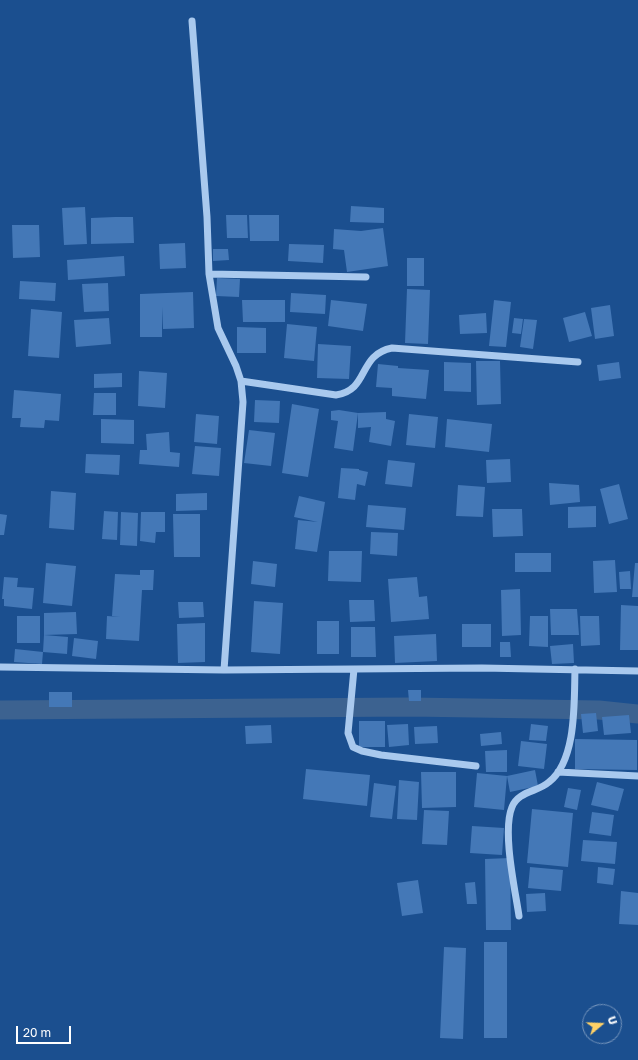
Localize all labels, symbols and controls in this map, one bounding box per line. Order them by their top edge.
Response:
north arrow [582,1004,622,1044]
text: U [605,1014,620,1026]
scale bar [18,1018,73,1044]
text: 20 m [23,1025,51,1040]

